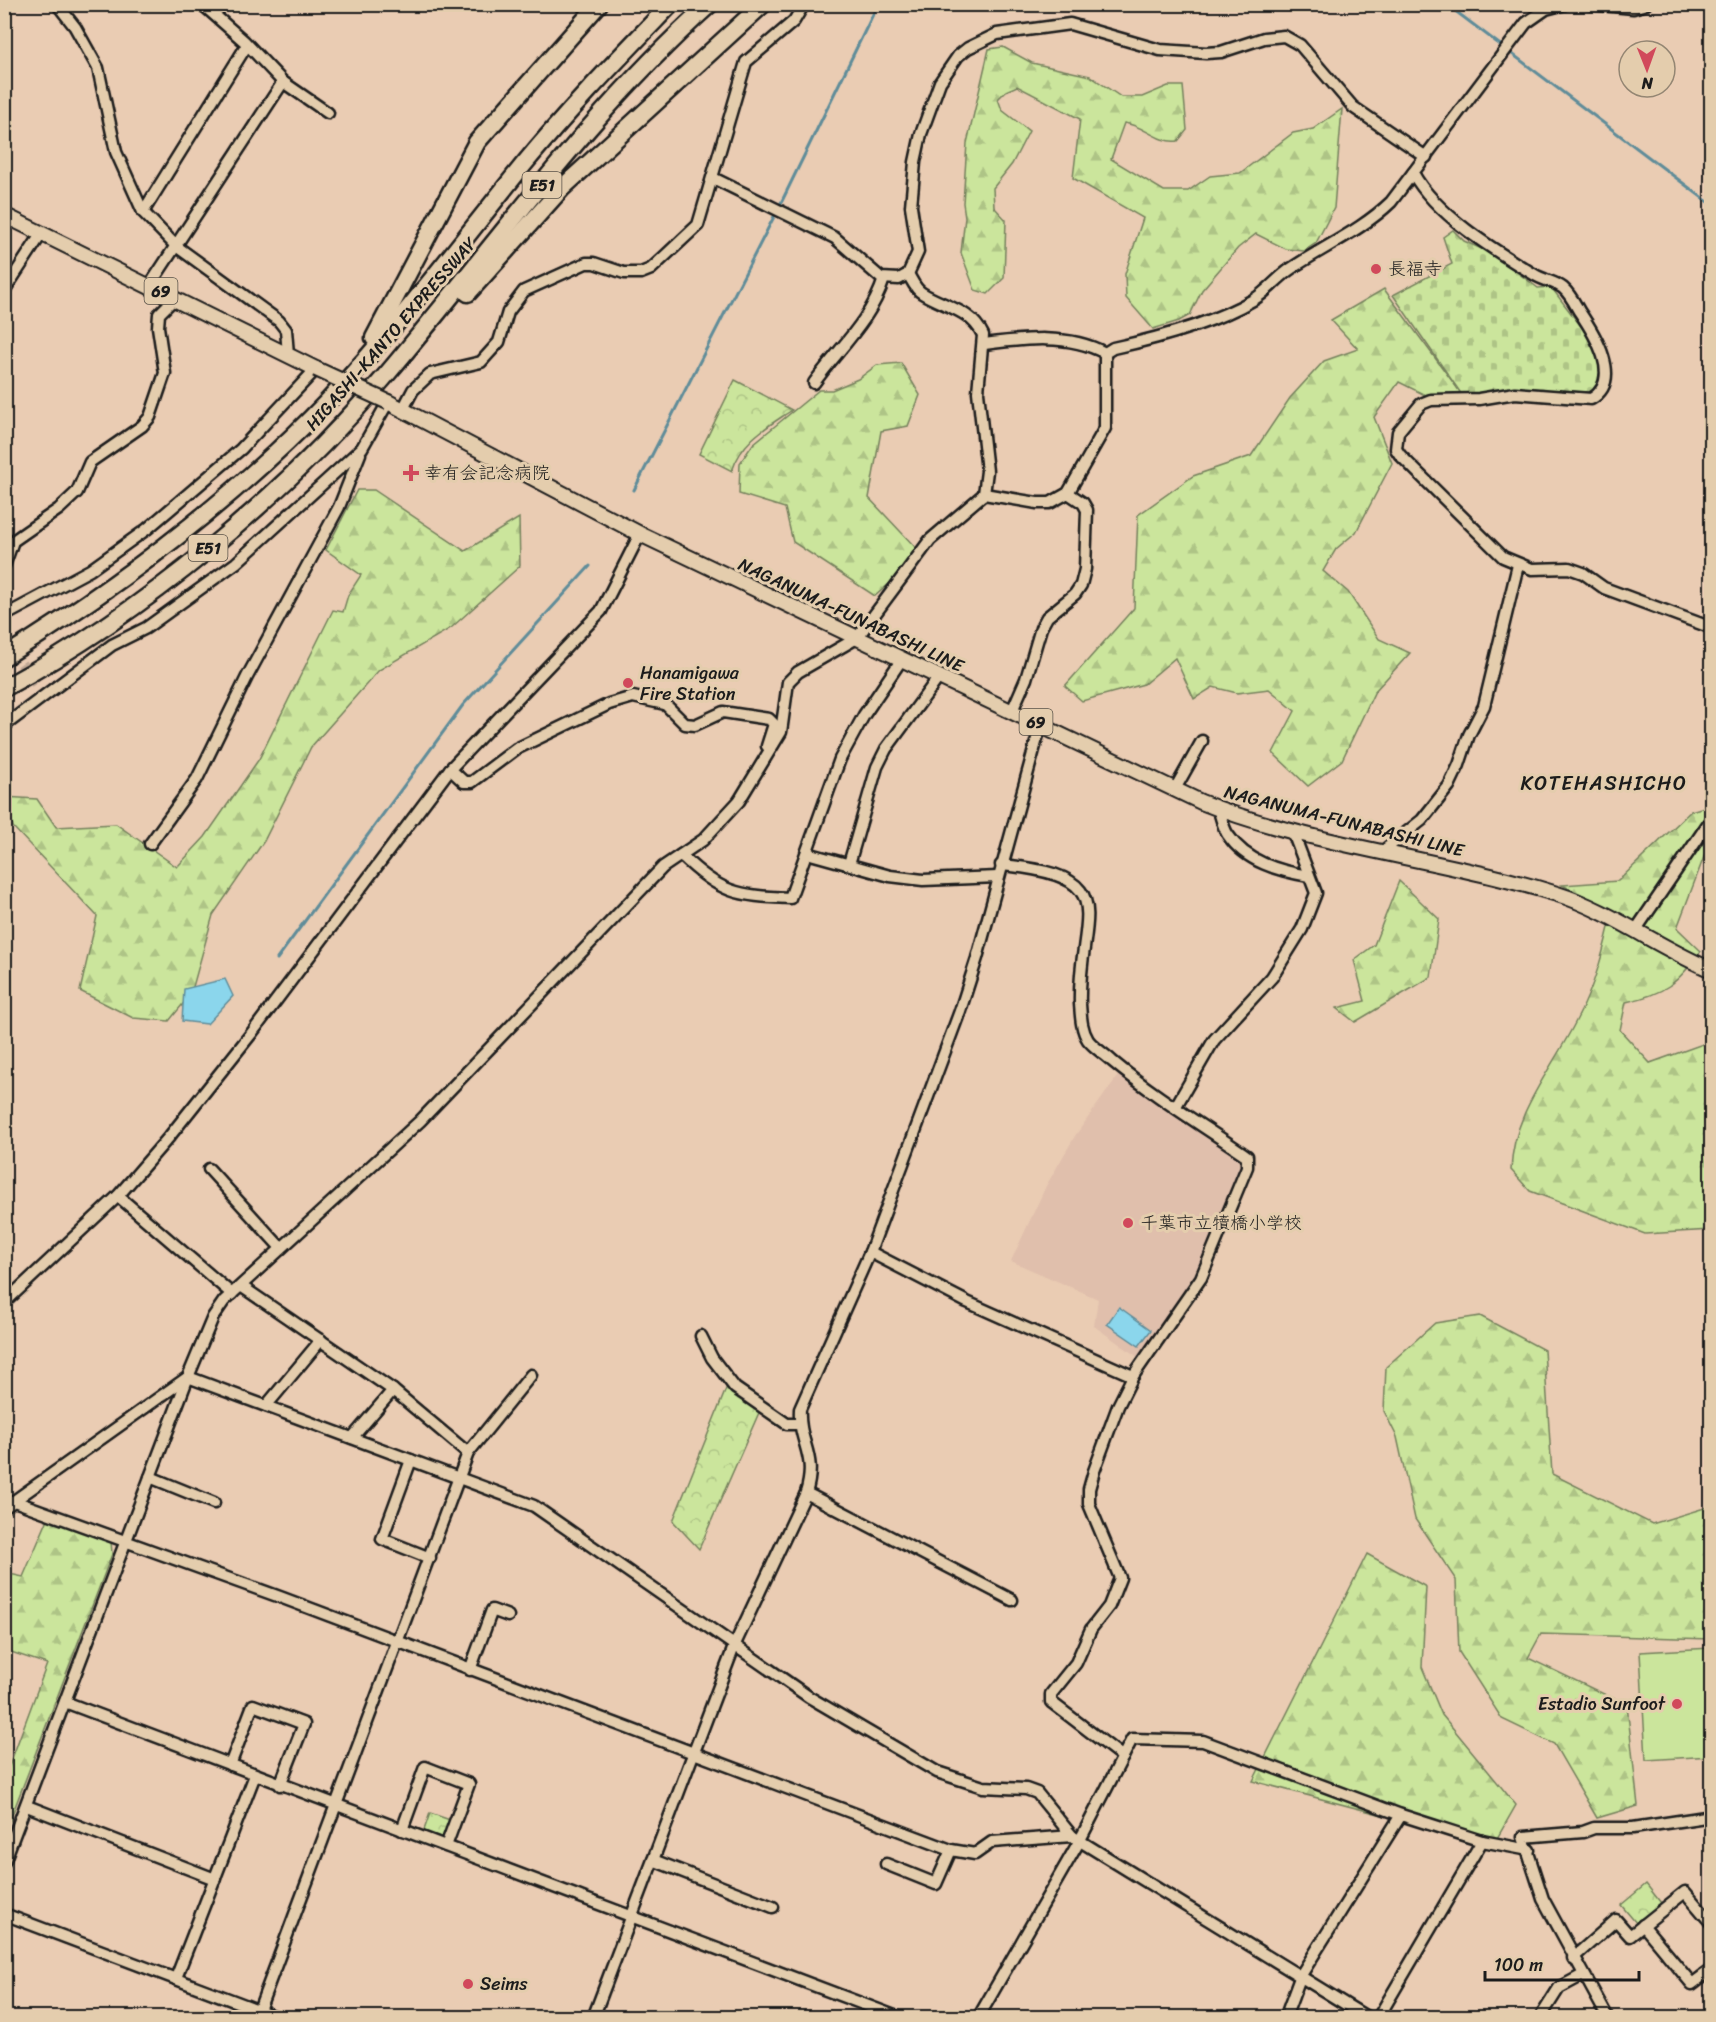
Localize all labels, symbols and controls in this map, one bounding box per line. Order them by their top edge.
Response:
north arrow [1617,39,1677,99]
text: N [1641,69,1654,98]
road number: E51 [522,172,562,198]
street label: HIGASHI-KANTO EXPRESSWAY [297,229,485,438]
place label: 長福寺 [1388,253,1442,285]
marker: 長福寺 [1369,262,1383,276]
road number: 69 [144,278,178,304]
place label: 幸有会記念病院 [424,457,550,489]
marker: 幸有会記念病院 [402,464,420,482]
road number: E51 [188,535,228,561]
street label: NAGANUMA-FUNABASHI LINE [733,549,970,682]
place label: Hanamigawa Fire Station [640,657,740,710]
marker: Hanamigawa Fire Station [621,676,635,690]
road number: 69 [1020,709,1052,735]
district label: KOTEHASHICHO [1521,766,1687,801]
street label: NAGANUMA-FUNABASHI LINE [1221,776,1468,867]
place label: 千葉市立犢橋小学校 [1140,1207,1302,1239]
marker: 千葉市立犢橋小学校 [1121,1216,1135,1230]
place label: Estadio Sunfoot [1538,1688,1666,1720]
marker: Estadio Sunfoot [1670,1697,1684,1711]
scale bar [1485,1944,1640,1982]
text: 100 m [1494,1949,1543,1981]
place label: Seims [480,1968,528,2000]
marker: Seims [461,1977,475,1991]

